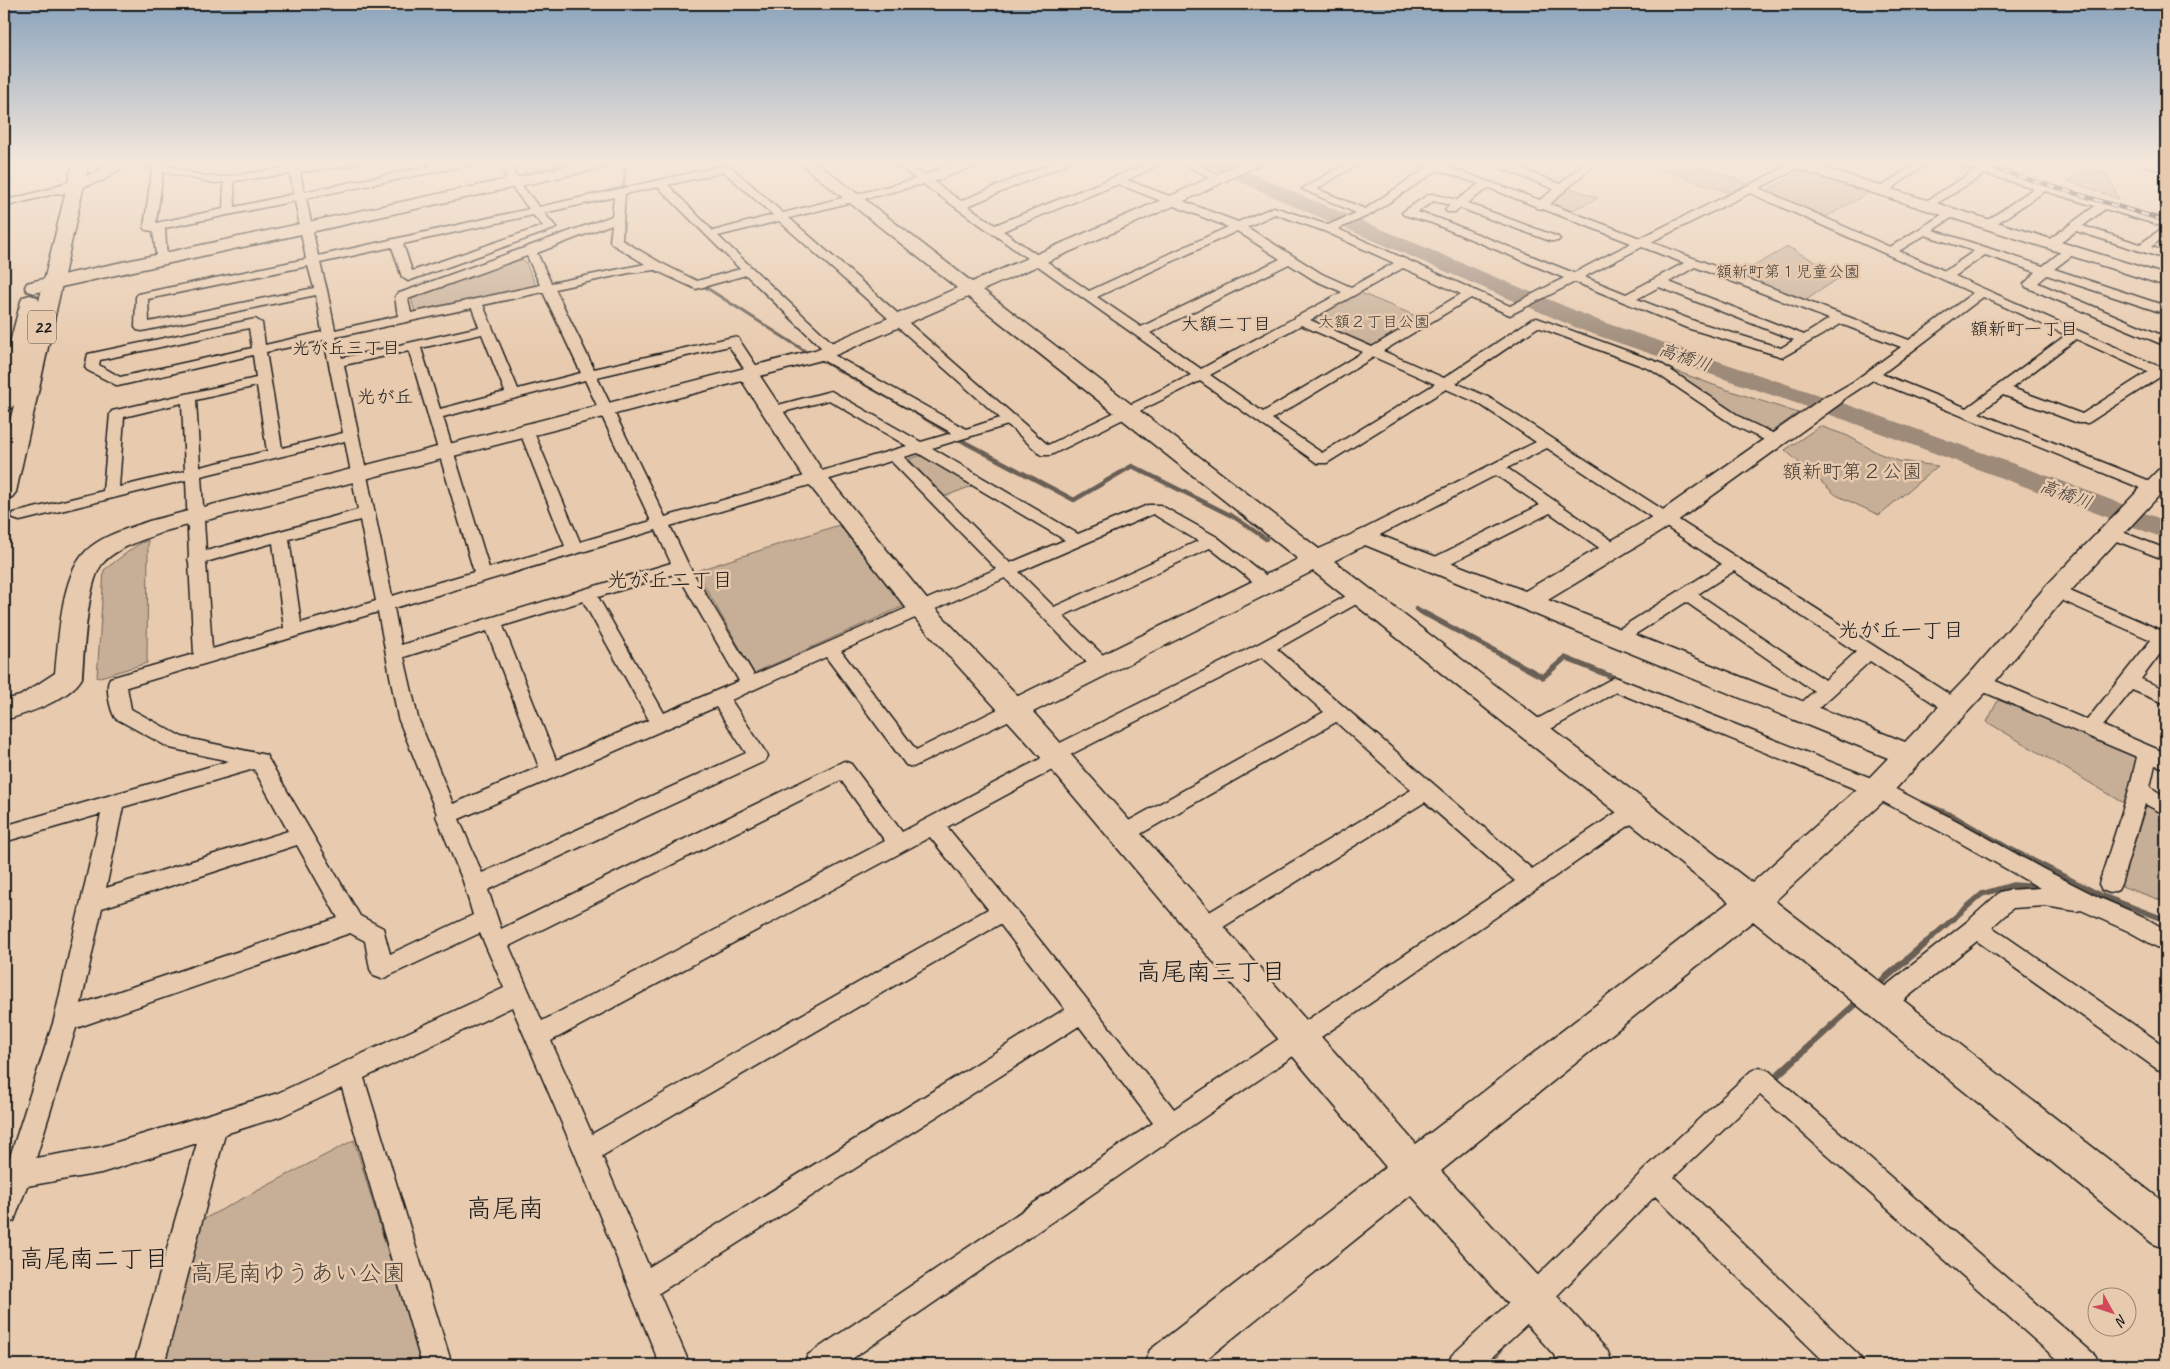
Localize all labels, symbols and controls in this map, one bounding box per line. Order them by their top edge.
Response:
park label: 額新町第１児童公園 [1716,262,1860,282]
road number: 22 [28,311,56,344]
park label: 大額２丁目公園 [1318,312,1430,332]
district label: 大額二丁目 [1181,313,1271,335]
district label: 額新町一丁目 [1970,318,2078,340]
district label: 光が丘三丁目 [292,337,400,359]
water label: 高橋川 [1656,338,1714,376]
district label: 光が丘 [356,385,414,409]
park label: 額新町第２公園 [1782,459,1922,484]
water label: 高橋川 [2037,474,2095,514]
district label: 光が丘二丁目 [607,567,733,593]
district label: 光が丘一丁目 [1838,617,1964,643]
district label: 高尾南三丁目 [1136,956,1286,988]
district label: 高尾南 [466,1192,544,1225]
district label: 高尾南二丁目 [19,1243,169,1275]
park label: 高尾南ゆうあい公園 [190,1258,406,1288]
north arrow [2088,1286,2138,1336]
text: N [2111,1311,2131,1331]

